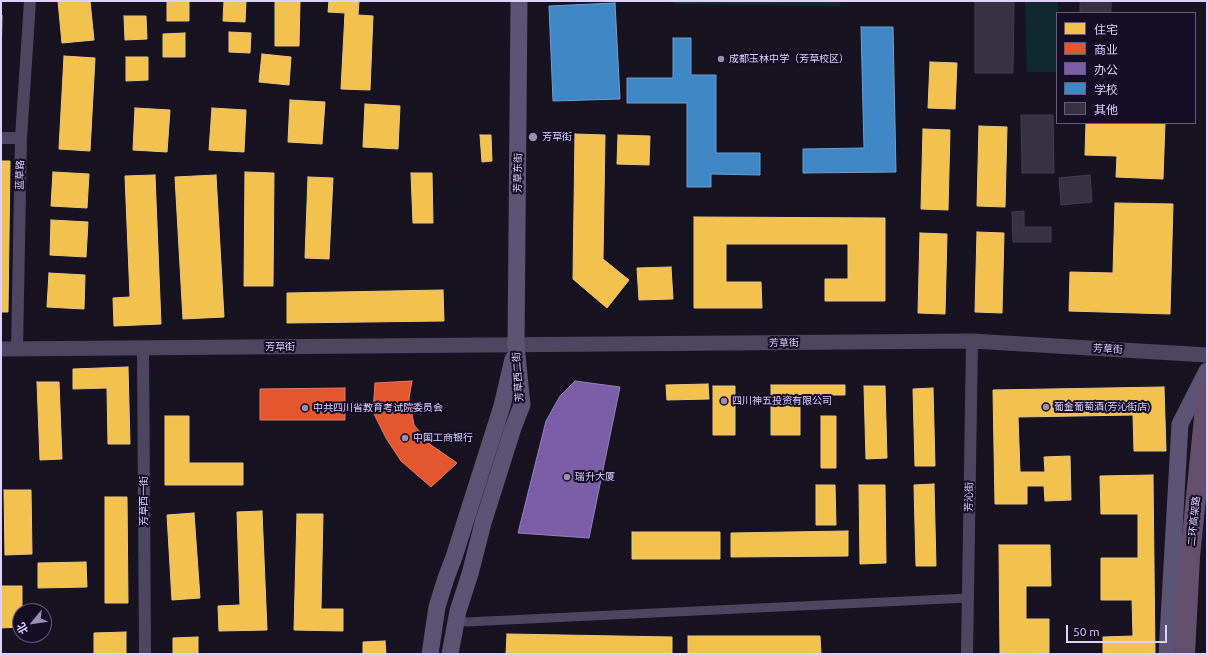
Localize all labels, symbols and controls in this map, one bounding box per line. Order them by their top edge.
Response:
legend [1056,12,1196,124]
text: 住宅 [1094,23,1118,36]
text: 商业 [1094,43,1118,56]
place label: 成都玉林中学（芳草校区） [729,53,849,65]
marker: 成都玉林中学（芳草校区） [716,54,726,64]
text: 办公 [1094,63,1118,76]
text: 学校 [1094,83,1118,96]
text: 其他 [1094,103,1118,116]
marker: 芳草街 [527,131,539,143]
place label: 芳草街 [542,131,572,143]
street label: 芳草东街 [512,153,524,193]
street label: 蓝草路 [14,160,26,190]
street label: 芳草街 [769,337,799,349]
street label: 芳草街 [265,341,295,353]
street label: 芳草街 [1093,342,1123,356]
street label: 芳草西二街 [510,352,526,402]
place label: 四川神五投资有限公司 [732,395,832,407]
marker: 四川神五投资有限公司 [719,396,729,406]
place label: 葡金葡萄酒(芳沁街店) [1054,401,1150,413]
place label: 中共四川省教育考试院委员会 [313,402,443,414]
marker: 葡金葡萄酒(芳沁街店) [1041,402,1051,412]
marker: 中共四川省教育考试院委员会 [300,403,310,413]
place label: 中国工商银行 [413,432,473,444]
marker: 中国工商银行 [400,433,410,443]
place label: 瑞升大厦 [575,471,615,483]
marker: 瑞升大厦 [562,472,572,482]
street label: 芳草西一街 [138,476,150,526]
street label: 芳沁街 [963,482,975,512]
street label: 二环高架路 [1185,496,1203,546]
north arrow [12,603,52,643]
scale bar [1068,617,1169,643]
text: 北 [14,621,30,636]
text: 50 m [1073,625,1100,638]

